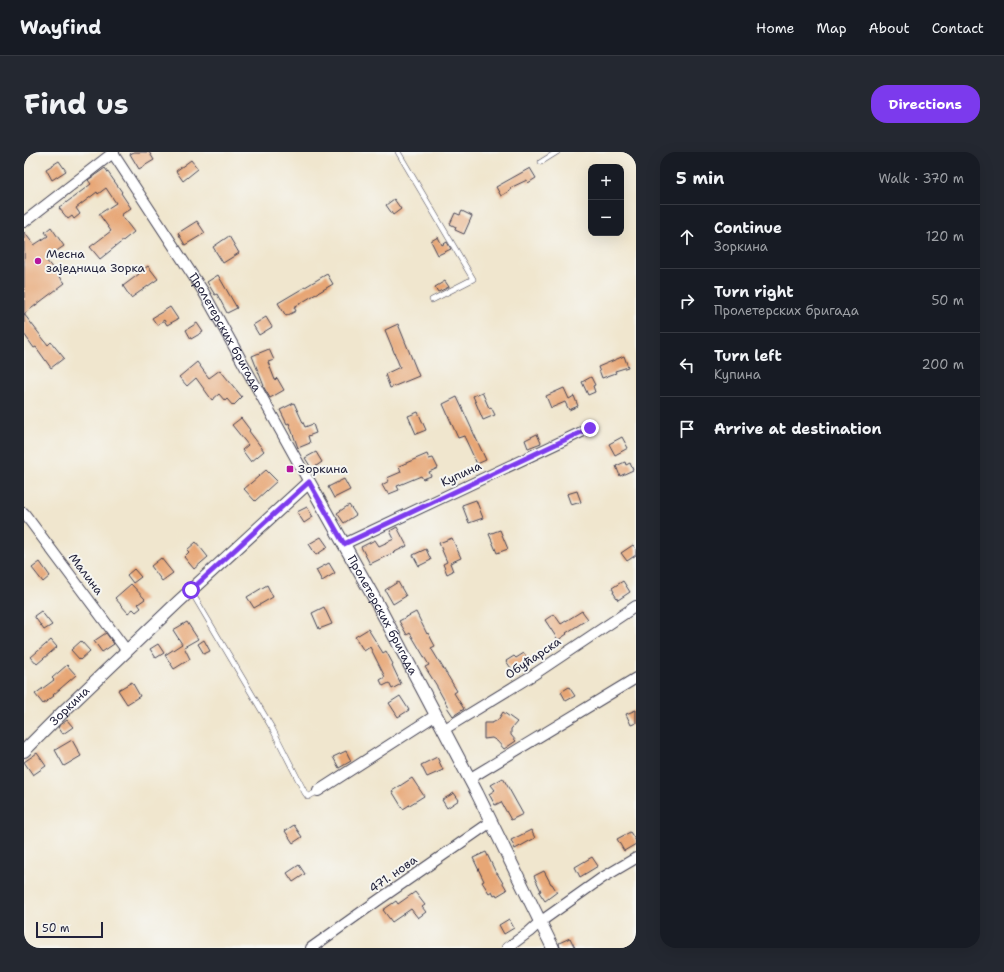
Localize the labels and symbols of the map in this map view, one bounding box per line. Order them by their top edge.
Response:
place label: Месна заједница Зорка [46,246,146,276]
marker: Месна заједница Зорка [33,256,43,266]
street label: Пролетерских бригада [185,270,265,395]
route end [581,419,599,437]
street label: Купина [438,457,484,490]
place label: Зоркина [298,461,348,477]
marker: Зоркина [285,464,295,474]
street label: Малина [65,550,107,598]
street label: Пролетерских бригада [344,552,422,678]
route start [182,581,200,599]
street label: Обућарска [502,633,564,683]
street label: Зоркина [46,682,93,729]
street label: 471. нова [366,851,421,896]
scale bar [36,920,103,939]

